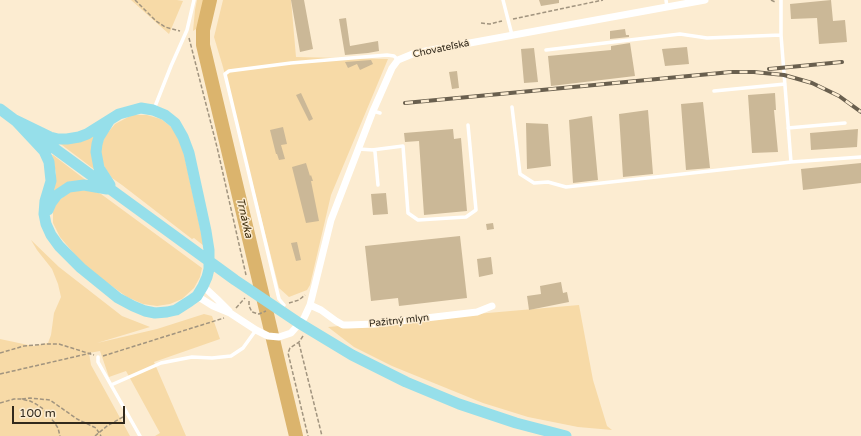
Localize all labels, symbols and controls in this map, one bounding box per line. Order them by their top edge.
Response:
street label: Chovateľská [412,37,470,61]
water label: Trnávka [233,197,255,239]
street label: Pažitný mlyn [368,312,430,330]
scale bar [14,398,127,424]
text: 100 m [19,406,56,420]

